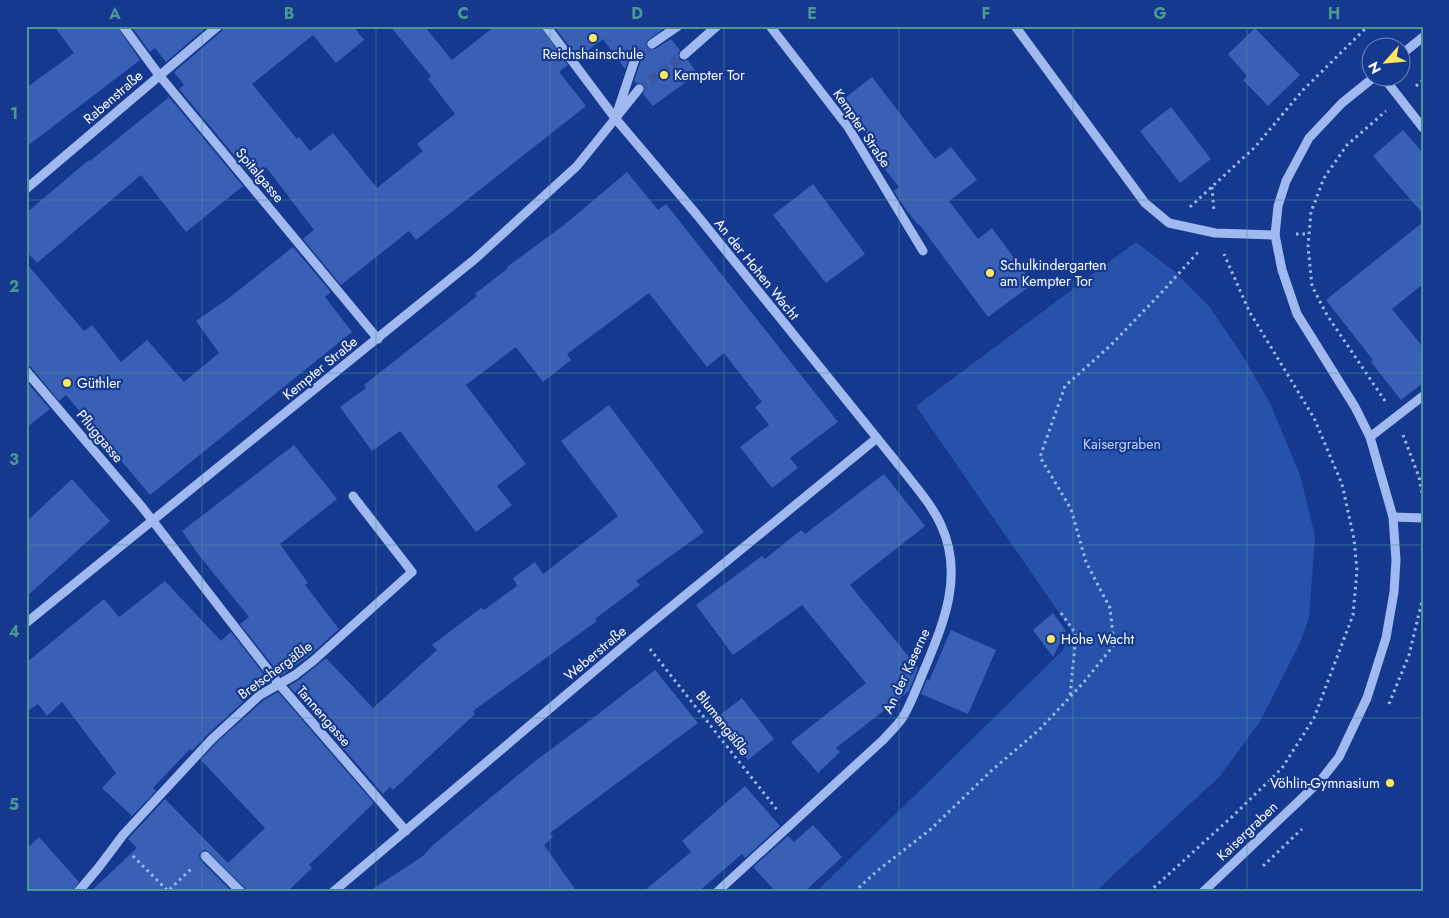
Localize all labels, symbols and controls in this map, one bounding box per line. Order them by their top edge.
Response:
text: A [108,2,121,25]
text: B [284,2,294,25]
text: C [457,2,469,25]
text: D [631,2,643,25]
text: E [807,2,817,25]
text: F [982,2,990,25]
text: G [1153,2,1167,25]
text: H [1328,2,1340,25]
marker: Reichshainschule [587,32,599,44]
north arrow [1362,38,1412,88]
place label: Reichshainschule [543,44,643,64]
text: N [1363,58,1386,77]
place label: Kempter Tor [674,65,745,85]
street label: Rabenstraße [79,66,147,128]
marker: Kempter Tor [658,69,670,81]
street label: Kempter Straße [828,85,896,171]
text: 1 [10,102,18,125]
street label: Spitalgasse [231,143,289,207]
street label: An der Hohen Wacht [710,214,805,324]
place label: Schulkindergarten am Kempter Tor [1000,255,1107,291]
marker: Schulkindergarten am Kempter Tor [984,267,996,279]
text: 2 [9,275,19,298]
street label: Kempter Straße [278,332,362,404]
place label: Güthler [77,373,121,393]
marker: Güthler [61,377,73,389]
street label: Pfluggasse [72,405,128,467]
park label: Kaisergraben [1083,434,1161,454]
text: 3 [9,448,19,471]
text: 4 [8,620,20,643]
street label: Weberstraße [560,621,630,685]
street label: An der Kaserne [878,625,934,717]
place label: Hohe Wacht [1061,629,1135,649]
marker: Hohe Wacht [1045,633,1057,645]
street label: Bretschergäßle [234,636,316,704]
street label: Tannengasse [292,681,356,751]
street label: Blumengäßle [691,687,755,759]
place label: Vöhlin-Gymnasium [1270,773,1380,793]
marker: Vöhlin-Gymnasium [1384,777,1396,789]
text: 5 [9,793,19,816]
street label: Kaisergraben [1212,797,1282,865]

